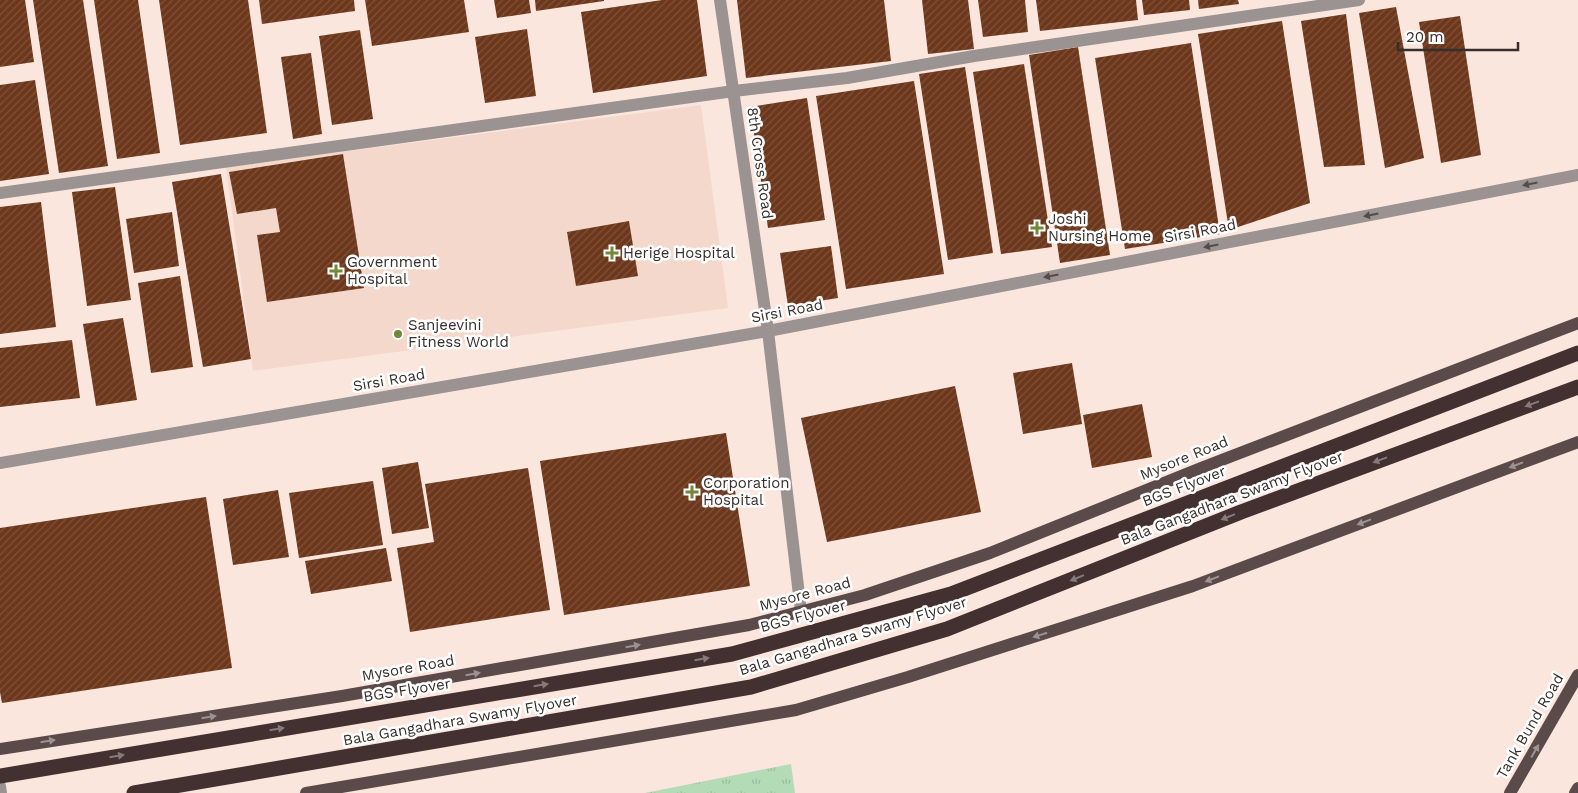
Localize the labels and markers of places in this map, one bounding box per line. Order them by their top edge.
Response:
place label: Joshi Nursing Home [1048,210,1151,245]
marker: Joshi Nursing Home [1030,221,1044,235]
place label: Herige Hospital [623,244,735,262]
marker: Herige Hospital [605,246,619,260]
place label: Government Hospital [347,253,438,288]
marker: Government Hospital [329,264,343,278]
place label: Sanjeevini Fitness World [408,316,509,351]
marker: Sanjeevini Fitness World [392,328,404,340]
place label: Corporation Hospital [703,474,789,509]
marker: Corporation Hospital [685,485,699,499]

